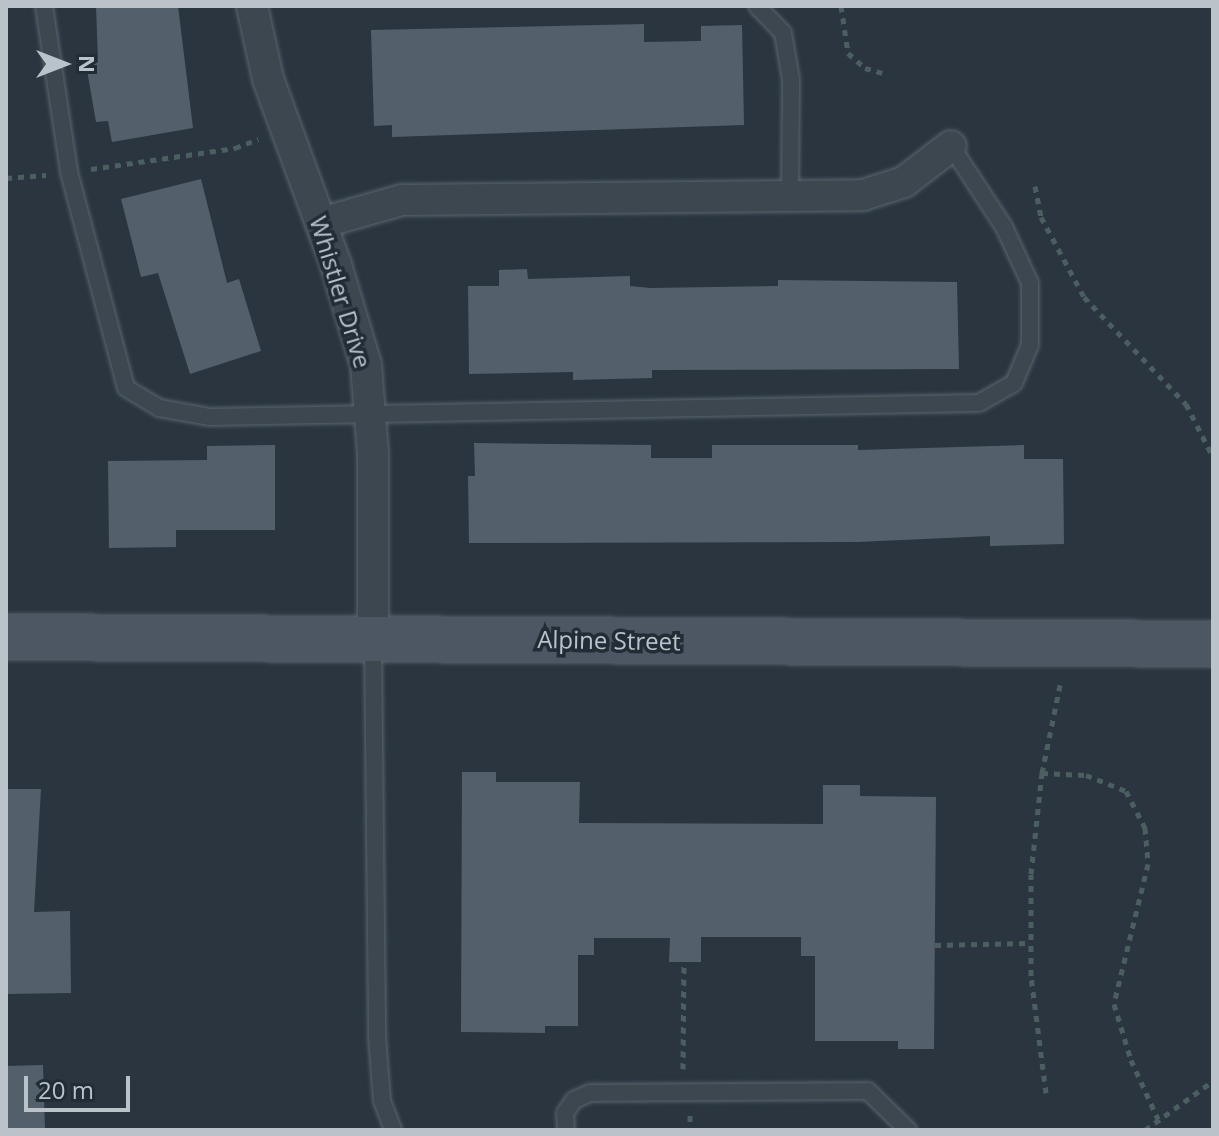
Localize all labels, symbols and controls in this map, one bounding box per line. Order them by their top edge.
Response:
north arrow [24,24,104,104]
text: N [73,55,103,73]
street label: Whistler Drive [304,213,378,371]
street label: Alpine Street [537,624,681,656]
scale bar [28,1060,134,1110]
text: 20 m [38,1073,94,1106]

